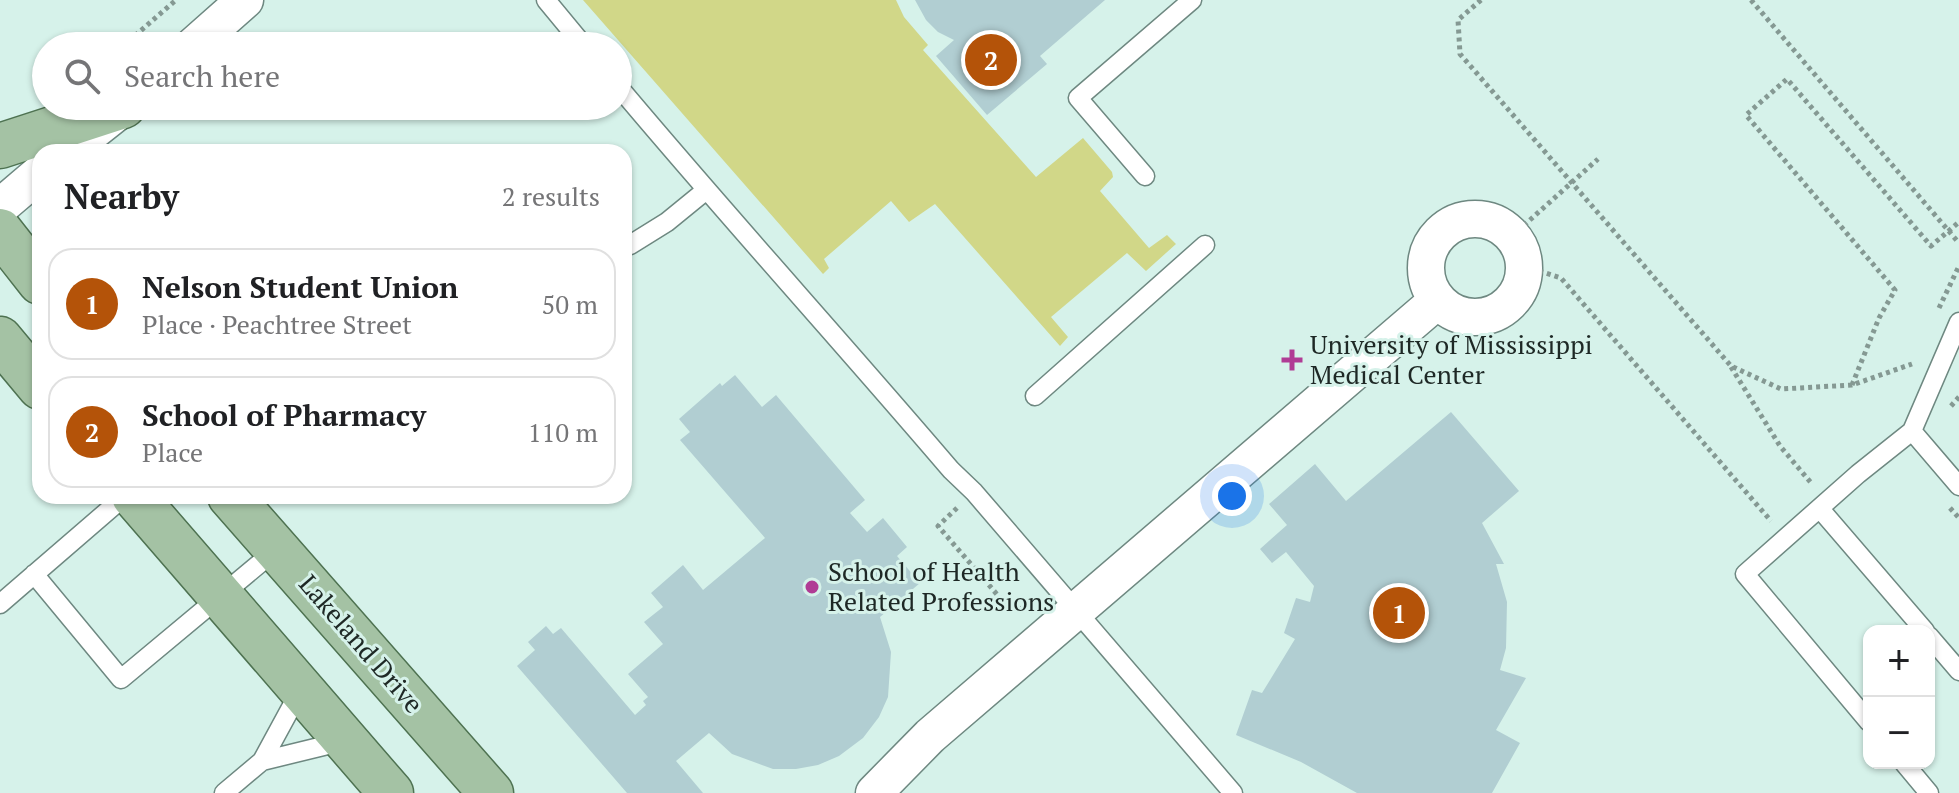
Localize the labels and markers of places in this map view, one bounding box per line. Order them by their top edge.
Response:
pin: 2 [965,30,1017,90]
place label: University of Mississippi Medical Center [1310,327,1593,391]
marker: University of Mississippi Medical Center [1281,349,1303,371]
place label: School of Health Related Professions [828,554,1054,618]
marker: School of Health Related Professions [803,578,821,596]
pin: 1 [1373,583,1425,643]

